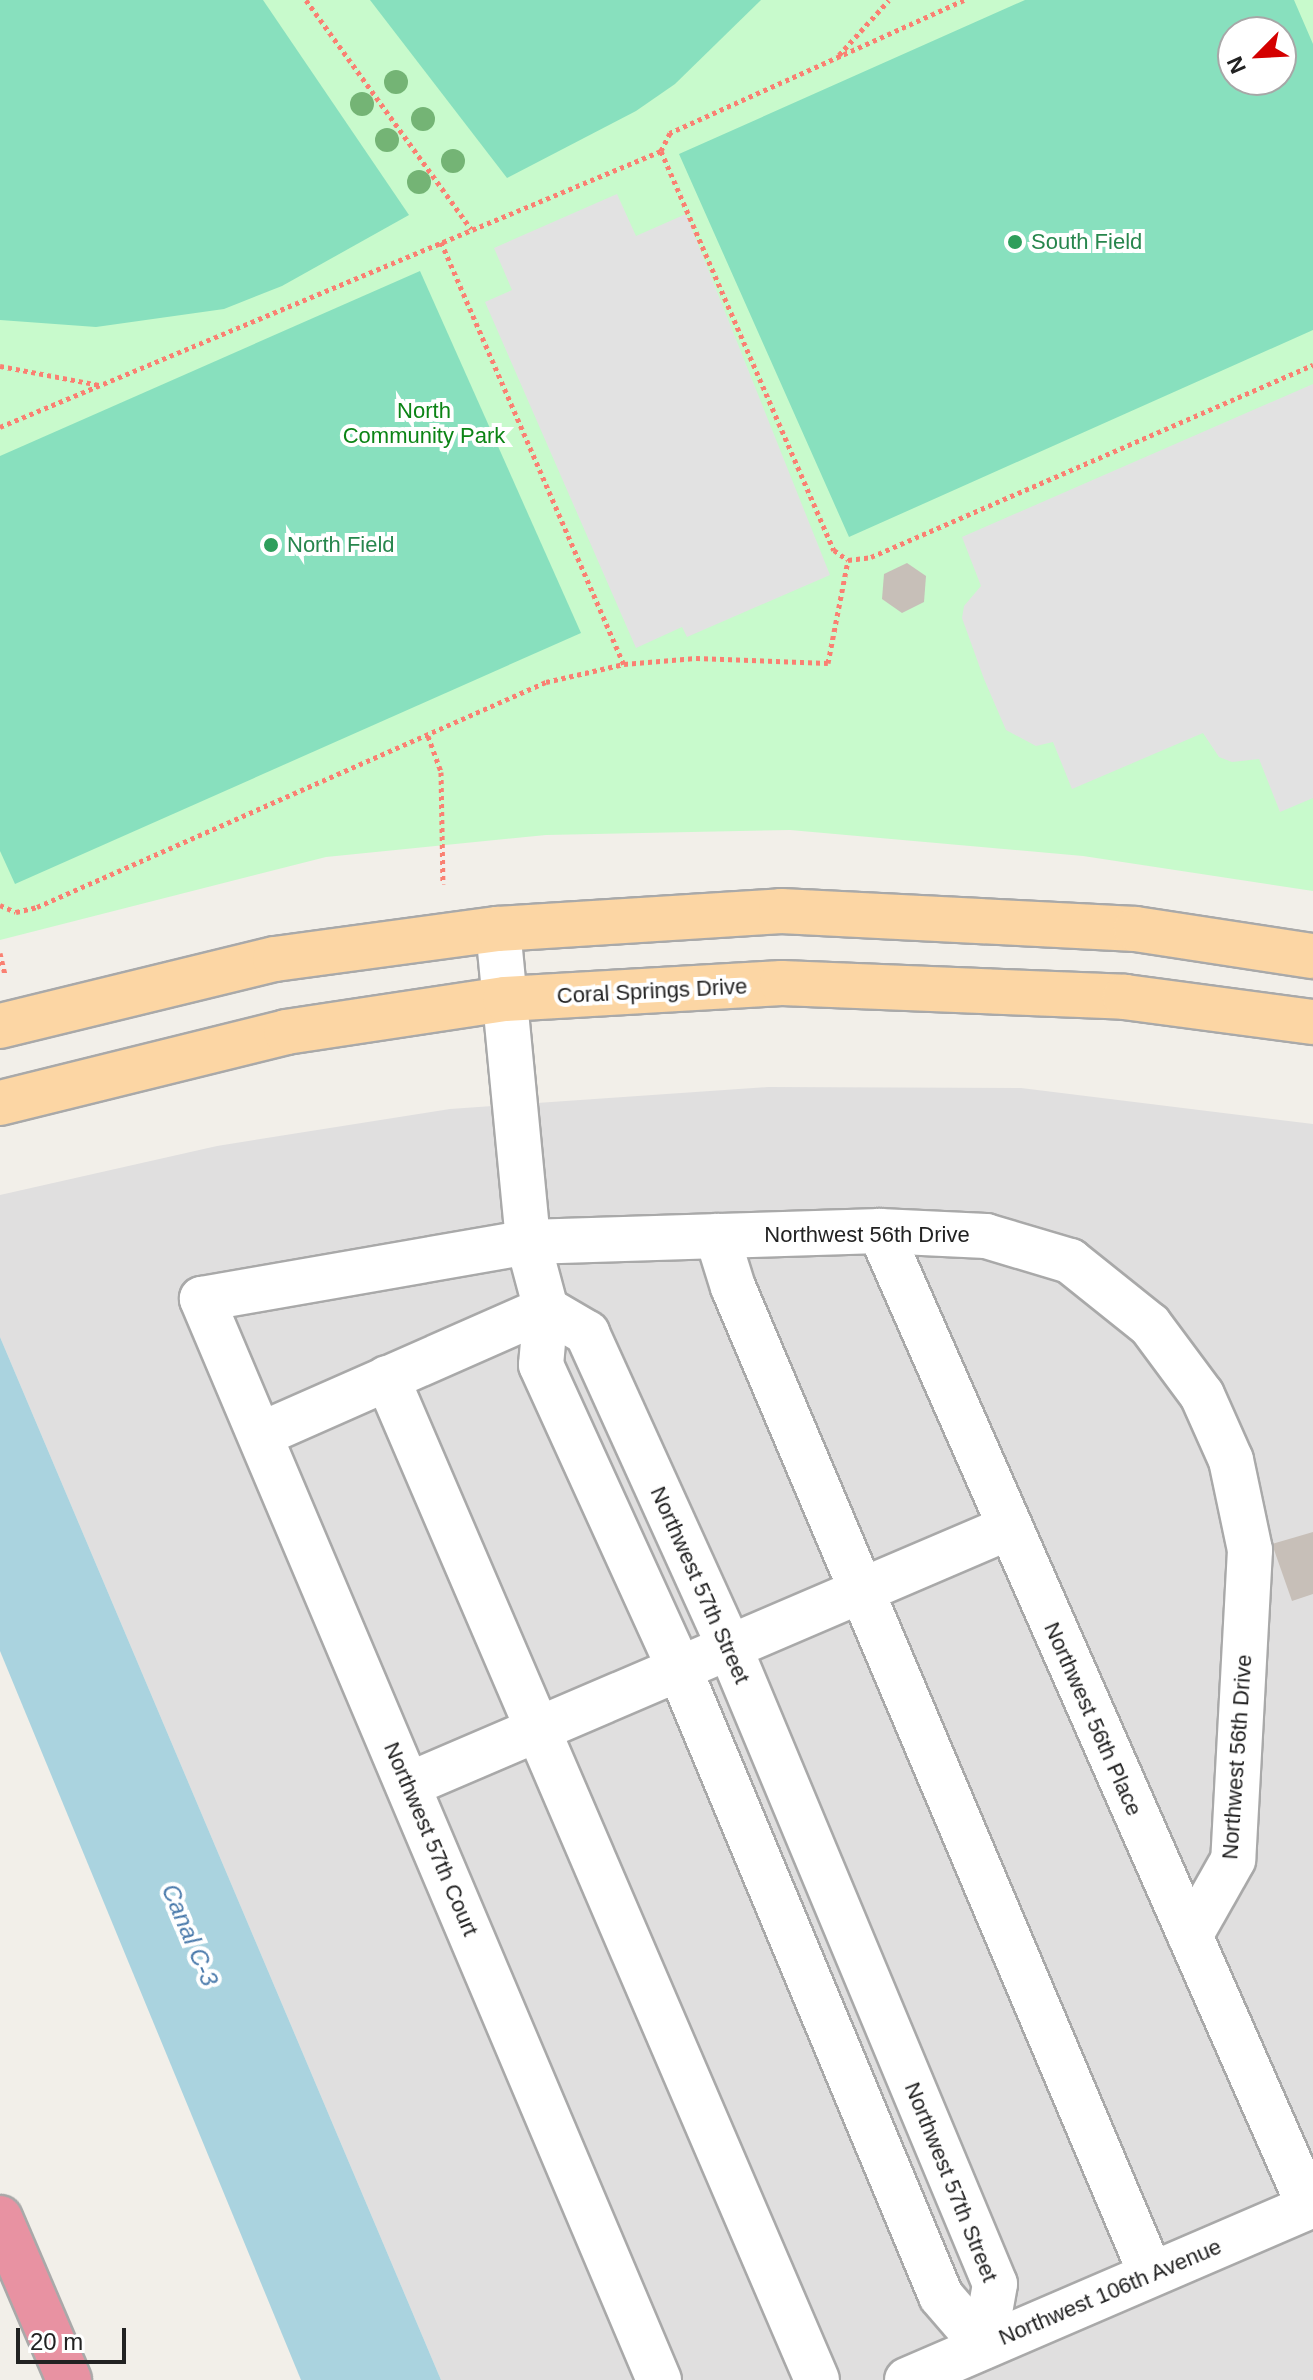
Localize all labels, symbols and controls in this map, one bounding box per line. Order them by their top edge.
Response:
north arrow [1217,16,1297,96]
text: N [1222,53,1251,78]
place label: South Field [1031,229,1142,255]
marker: South Field [1006,233,1024,251]
park label: North Community Park [343,397,505,448]
place label: North Field [287,532,395,558]
marker: North Field [262,536,280,554]
street label: Coral Springs Drive [556,973,748,1009]
street label: Northwest 56th Drive [764,1222,970,1248]
street label: Northwest 57th Street [645,1482,755,1688]
street label: Northwest 56th Place [1038,1618,1148,1820]
street label: Northwest 56th Drive [1217,1654,1257,1860]
street label: Northwest 57th Court [378,1738,484,1940]
water label: Canal C-3 [156,1880,224,1990]
street label: Northwest 57th Street [899,2078,1003,2286]
street label: Northwest 106th Avenue [994,2233,1226,2351]
scale bar [20,2312,130,2362]
text: 20 m [30,2328,83,2355]

